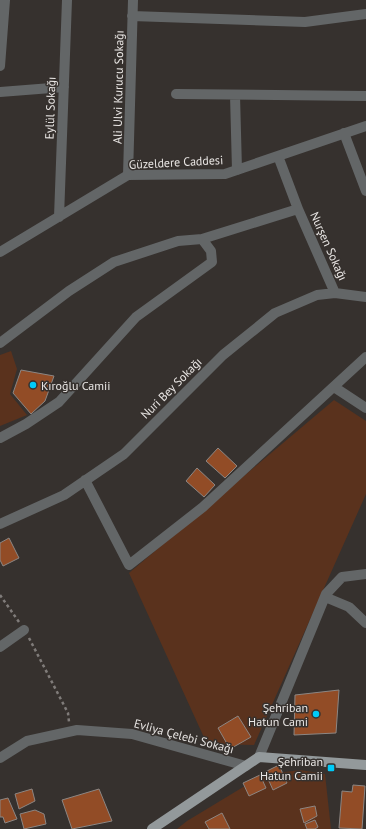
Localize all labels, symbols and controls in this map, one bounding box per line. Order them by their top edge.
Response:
street label: Ali Ulvi Kurucu Sokağı [110,30,126,144]
street label: Eylül Sokağı [41,76,59,140]
street label: Güzeldere Caddesi [128,152,224,172]
street label: Nurşen Sokağı [307,209,351,283]
street label: Nuri Bey Sokağı [137,354,205,422]
place label: Kıroğlu Camii [41,378,110,393]
marker: Kıroğlu Camii [28,380,38,390]
place label: Şehriban Hatun Cami [248,700,308,729]
marker: Şehriban Hatun Cami [311,709,321,719]
street label: Evliya Çelebi Sokağı [132,715,236,757]
place label: Şehriban Hatun Camii [260,754,323,783]
marker: Şehriban Hatun Camii [326,763,336,773]

